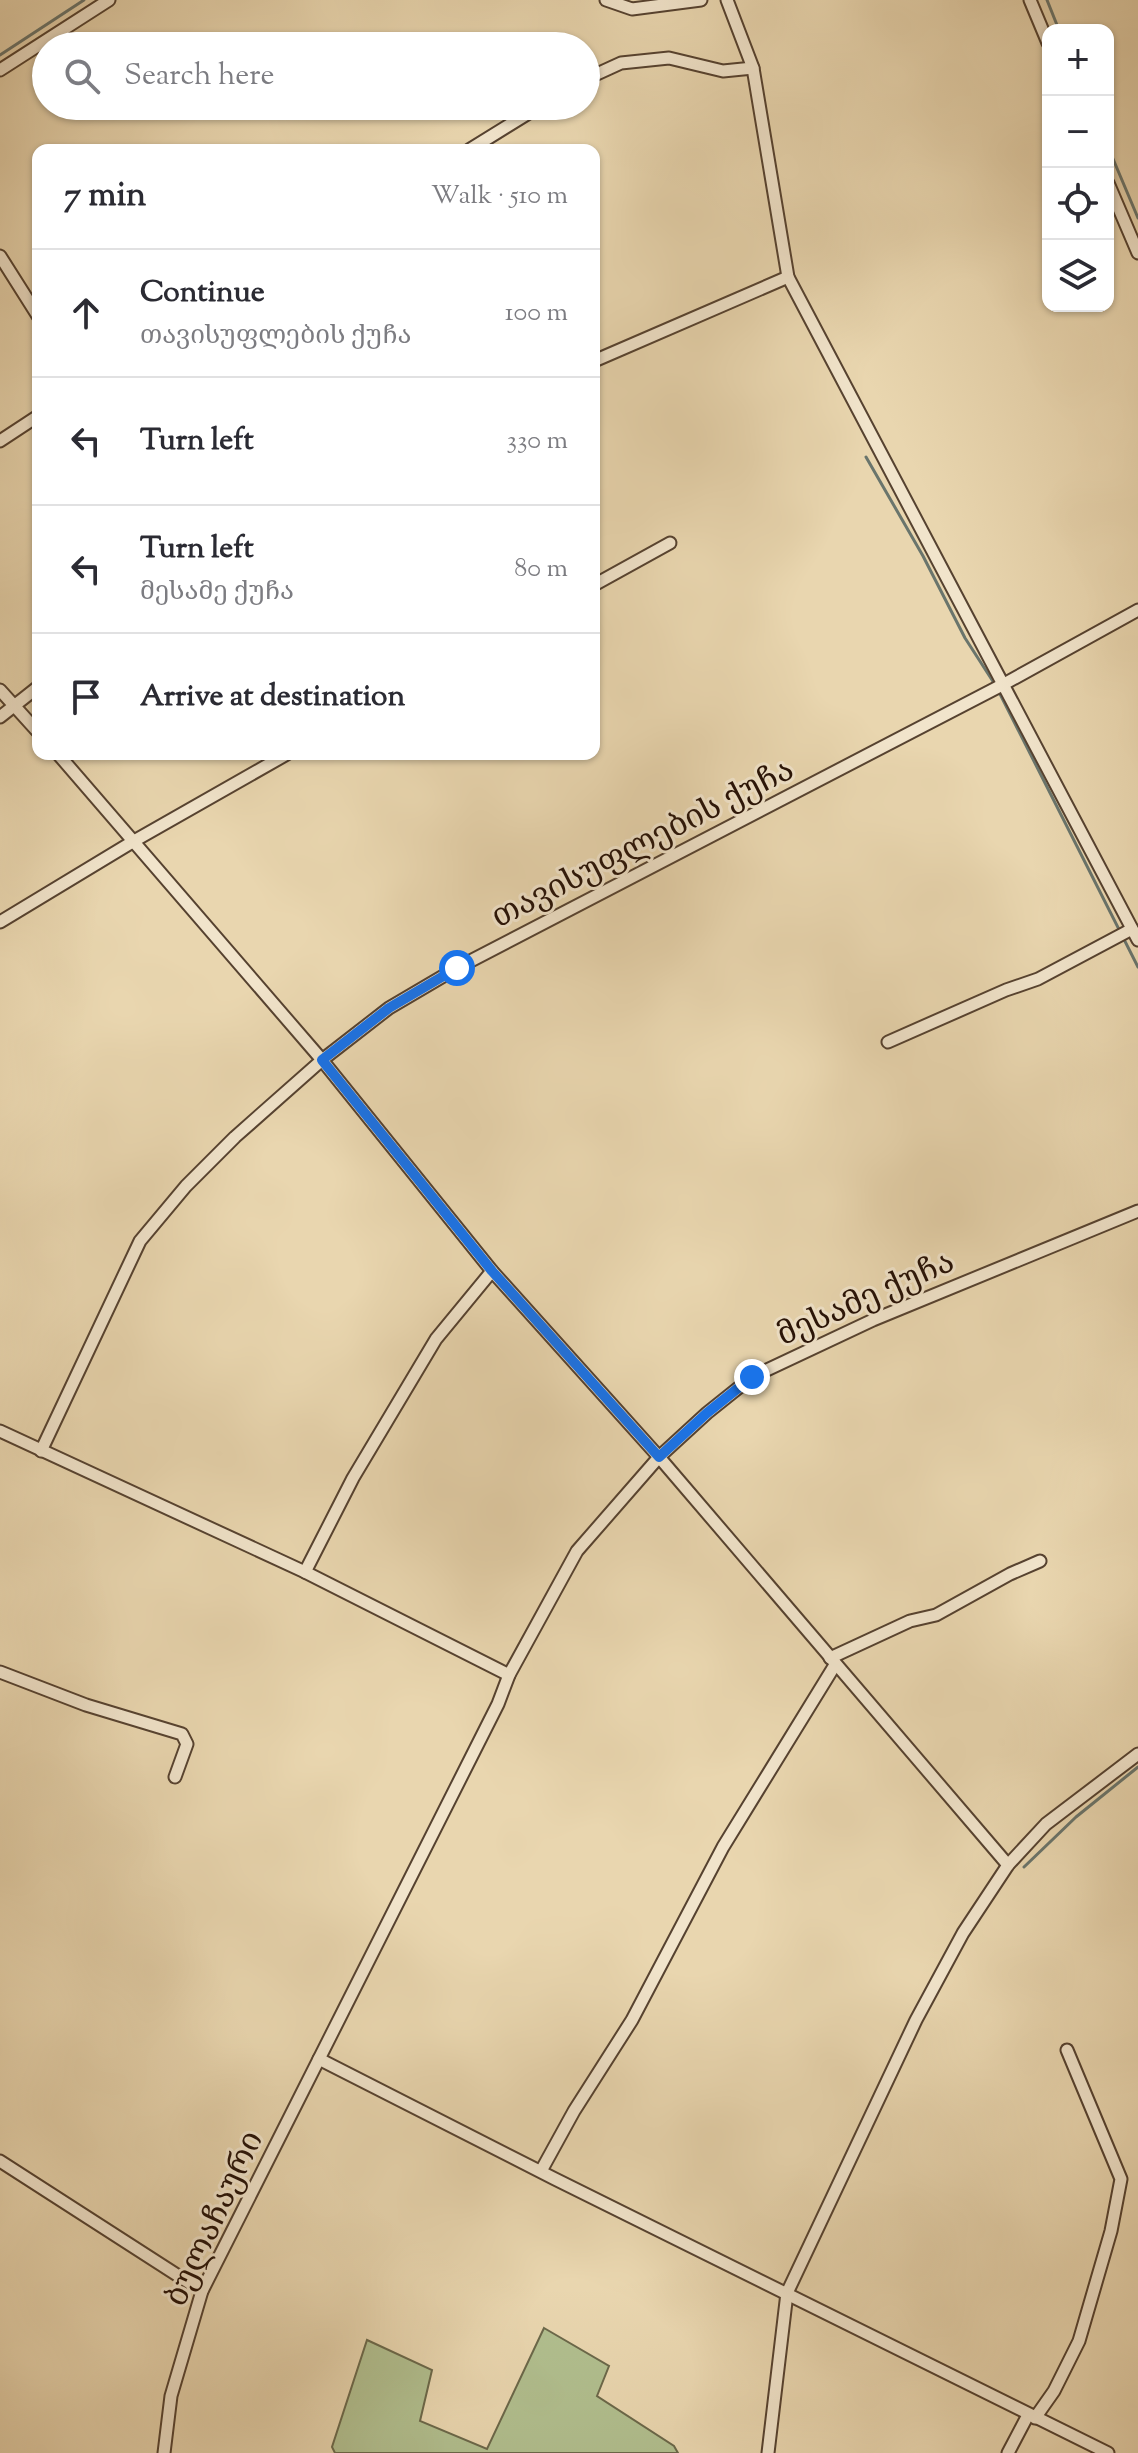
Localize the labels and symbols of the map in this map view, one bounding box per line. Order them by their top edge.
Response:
street label: თავისუფლების ქუჩა [484,748,803,941]
route start [439,950,475,986]
street label: მესამე ქუჩა [770,1240,962,1359]
route end [734,1359,770,1395]
street label: ბულაჩაური [155,2124,276,2315]

